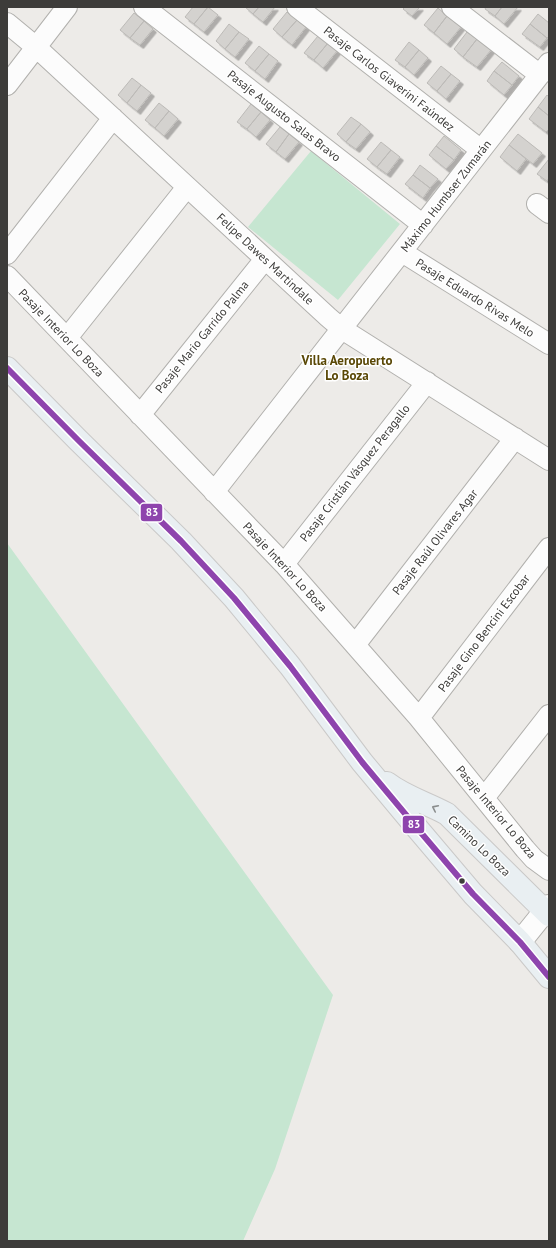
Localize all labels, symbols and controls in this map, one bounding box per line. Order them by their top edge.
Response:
street label: Pasaje Carlos Giaverini Faúndez [321,23,458,134]
street label: Pasaje Augusto Salas Bravo [225,67,344,164]
street label: Máximo Humbser Zumarán [397,137,494,255]
street label: Felipe Dawes Martindale [214,210,317,308]
street label: Pasaje Eduardo Rivas Melo [413,255,537,340]
street label: Pasaje Mario Garrido Palma [152,277,252,396]
street label: Pasaje Interior Lo Boza [15,286,107,380]
district label: Villa Aeropuerto Lo Boza [301,352,393,384]
street label: Pasaje Cristián Vásquez Peragallo [296,401,413,544]
street label: Pasaje Raúl Olivares Agar [389,486,481,598]
line badge: 83 [140,503,163,522]
text: 83 [146,505,158,519]
street label: Pasaje Interior Lo Boza [240,519,331,614]
street label: Pasaje Gino Bencini Escobar [434,571,533,694]
street label: Pasaje Interior Lo Boza [453,762,540,861]
one-way arrow [432,805,440,813]
street label: Camino Lo Boza [445,812,514,879]
line badge: 83 [402,815,425,834]
text: 83 [408,817,420,831]
unlabelled marker [457,876,467,886]

